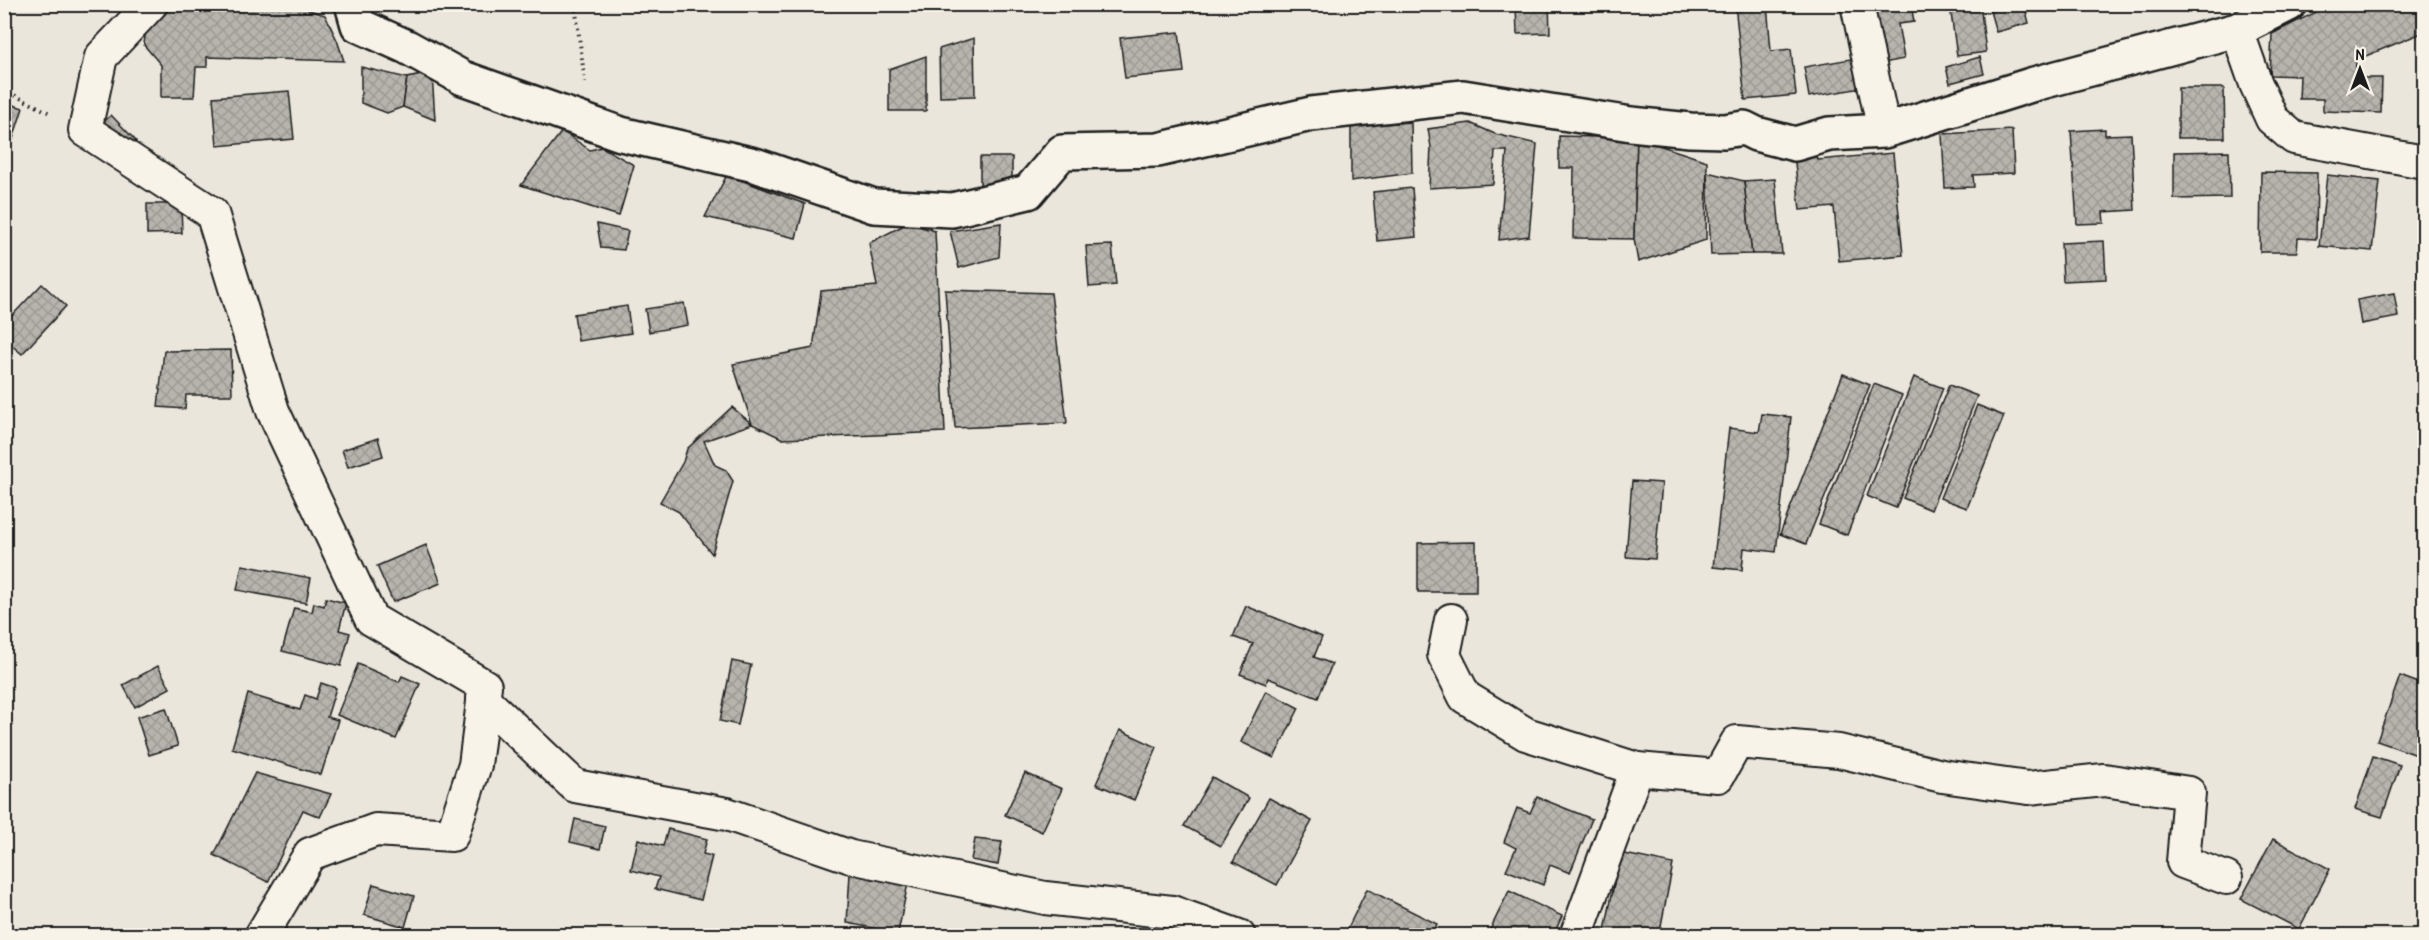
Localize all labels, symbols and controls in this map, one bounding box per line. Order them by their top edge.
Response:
north arrow [2330,39,2390,99]
text: N [2356,43,2365,65]

